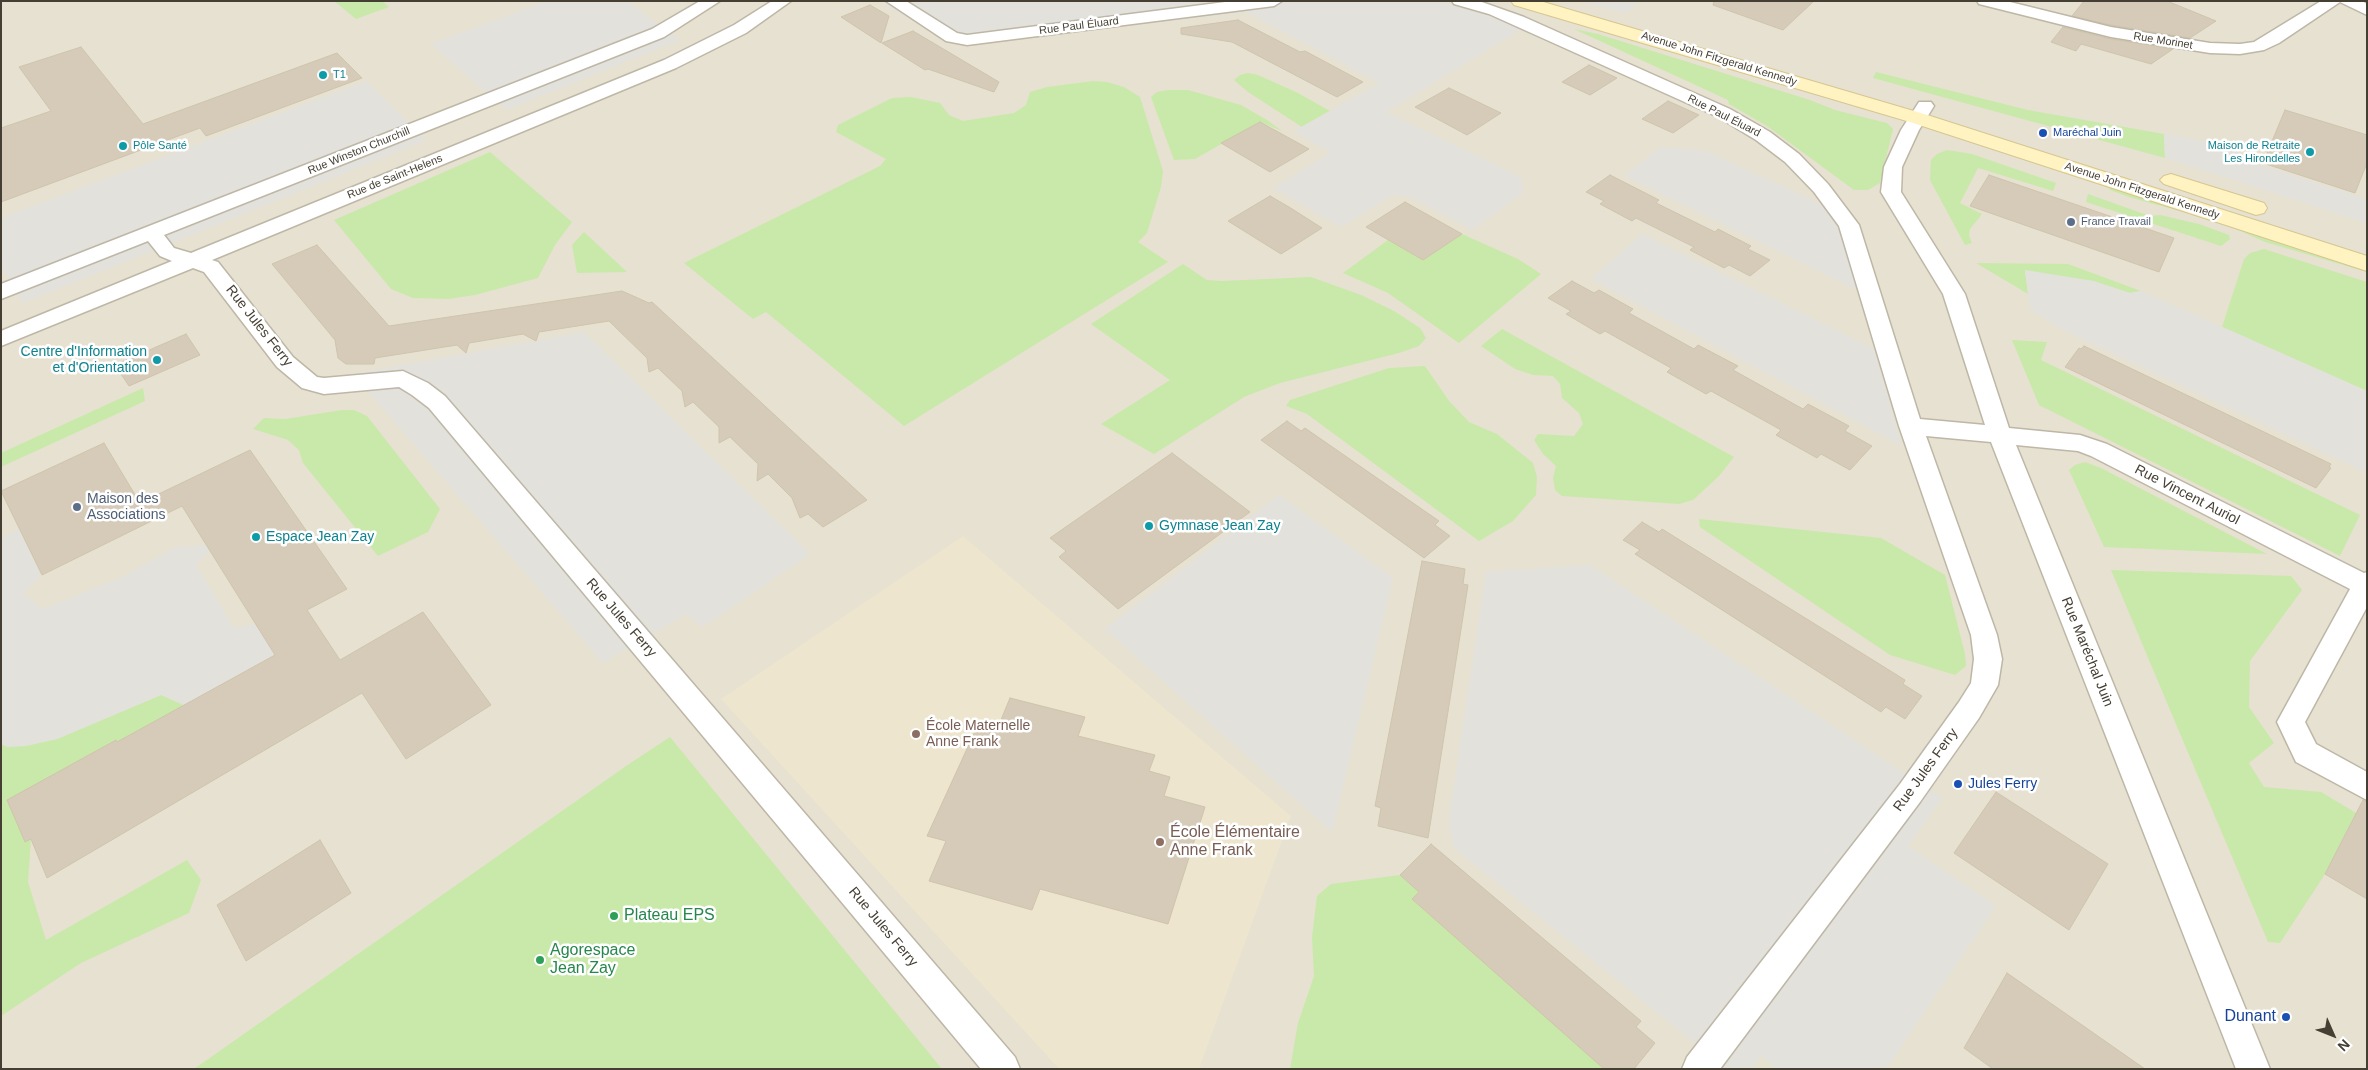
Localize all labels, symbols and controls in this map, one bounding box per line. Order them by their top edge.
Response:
street label: Rue Paul Éluard [1038,15,1120,37]
street label: Avenue John Fitzgerald Kennedy [1640,29,1798,89]
street label: Rue Morinet [2132,30,2194,52]
place label: T1 [333,68,346,82]
marker: T1 [317,69,329,81]
street label: Rue Paul Éluard [1685,92,1763,140]
street label: Rue Winston Churchill [306,124,412,178]
place label: Maréchal Juin [2053,126,2121,140]
marker: Maréchal Juin [2037,127,2049,139]
place label: Pôle Santé [133,139,187,153]
place label: Maison de Retraite Les Hirondelles [2208,139,2300,165]
marker: Pôle Santé [117,140,129,152]
marker: Maison de Retraite Les Hirondelles [2304,146,2316,158]
street label: Rue de Saint-Helens [345,152,445,202]
street label: Avenue John Fitzgerald Kennedy [2063,160,2221,222]
place label: France Travail [2081,215,2151,229]
marker: France Travail [2065,216,2077,228]
street label: Rue Jules Ferry [222,282,296,370]
place label: Centre d'Information et d'Orientation [21,344,147,377]
marker: Centre d'Information et d'Orientation [151,354,163,366]
street label: Rue Vincent Auriol [2132,461,2242,529]
place label: Maison des Associations [87,491,166,524]
marker: Maison des Associations [71,501,83,513]
place label: Gymnase Jean Zay [1159,518,1280,534]
marker: Gymnase Jean Zay [1143,520,1155,532]
place label: Espace Jean Zay [266,529,374,545]
marker: Espace Jean Zay [250,531,262,543]
street label: Rue Jules Ferry [582,575,660,661]
street label: Rue Maréchal Juin [2057,595,2117,709]
place label: École Maternelle Anne Frank [926,718,1030,750]
street label: Rue Jules Ferry [1890,725,1962,815]
marker: École Maternelle Anne Frank [910,728,922,740]
place label: Jules Ferry [1968,776,2037,792]
marker: Jules Ferry [1952,778,1964,790]
place label: École Élémentaire Anne Frank [1170,823,1300,861]
marker: École Élémentaire Anne Frank [1154,836,1166,848]
street label: Rue Jules Ferry [845,884,921,970]
place label: Plateau EPS [624,906,715,926]
marker: Plateau EPS [608,910,620,922]
place label: Agorespace Jean Zay [550,941,635,979]
marker: Agorespace Jean Zay [534,954,546,966]
place label: Dunant [2224,1007,2276,1027]
north arrow [2308,1010,2358,1060]
marker: Dunant [2280,1011,2292,1023]
text: N [2335,1036,2353,1055]

